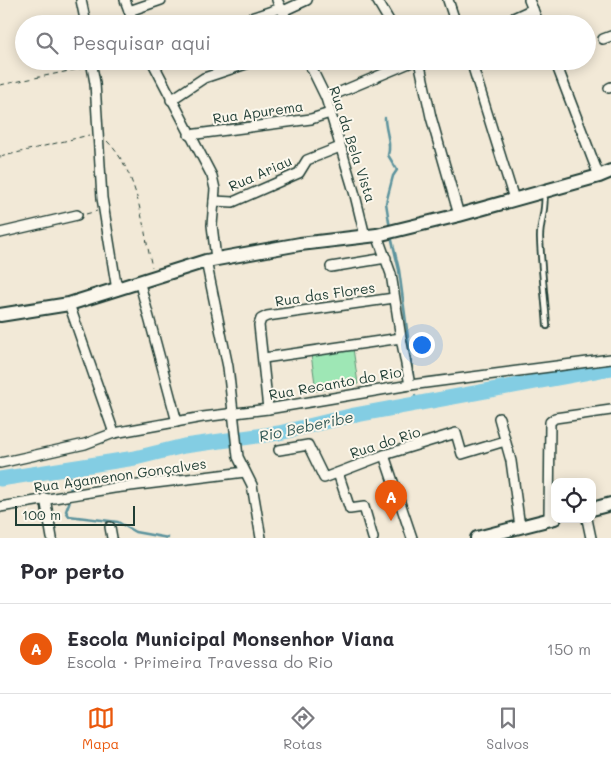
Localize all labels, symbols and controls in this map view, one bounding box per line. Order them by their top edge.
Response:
search box [15,15,596,70]
icon: search [33,29,61,57]
text: Pesquisar aqui [73,30,211,55]
street label: Rua da Bela Vista [325,84,381,204]
street label: Rua Apurema [211,96,305,128]
street label: Rua Ariau [225,151,295,195]
street label: Rua das Flores [274,278,376,310]
your location [409,332,435,358]
street label: Rua Recanto do Rio [267,362,403,404]
water label: Rio Beberibe [257,406,355,446]
street label: Rua do Rio [347,422,423,462]
street label: Rua Agamenon Gonçalves [32,453,208,497]
map controls [551,478,596,523]
button: locate [551,478,596,523]
pin: A [375,480,407,521]
scale bar [15,503,135,526]
text: 100 m [22,505,61,524]
text: Por perto [20,557,124,584]
text: Escola Municipal Monsenhor Viana [67,626,394,651]
text: A [30,638,42,659]
text: 150 m [547,638,591,659]
text: Escola · Primeira Travessa do Rio [67,651,333,672]
tab: Mapa [82,704,119,753]
tab: Rotas [283,704,322,753]
tab: Salvos [486,704,529,753]

